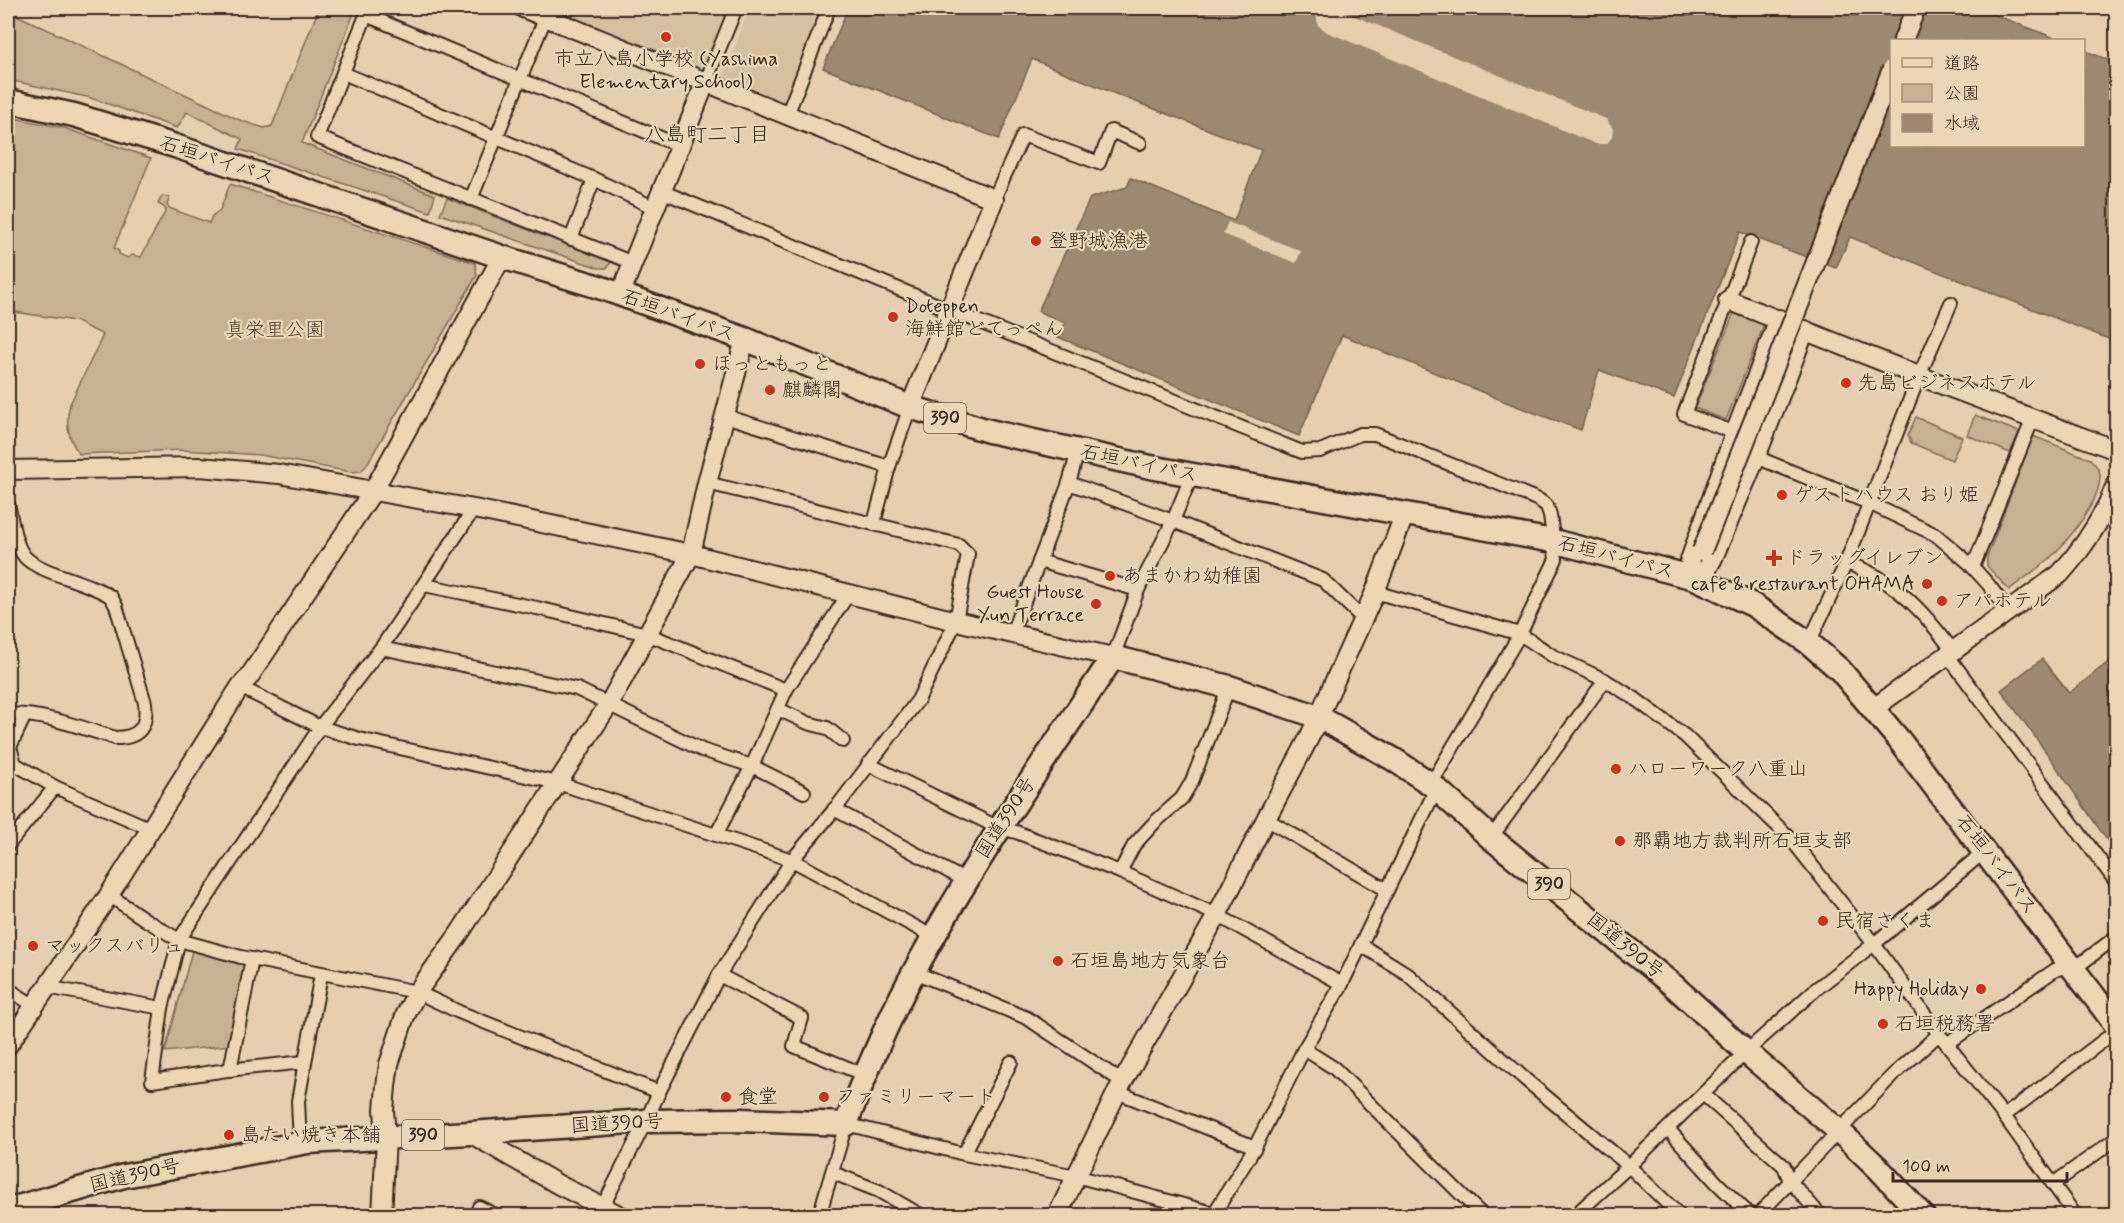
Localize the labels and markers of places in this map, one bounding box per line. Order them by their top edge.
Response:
marker: 市立八島小学校 (Yashima Elementary School) [659,30,673,44]
place label: 市立八島小学校 (Yashima Elementary School) [554,46,778,96]
place label: 登野城漁港 [1048,228,1148,255]
marker: 登野城漁港 [1029,234,1043,248]
place label: Doteppen 海鮮館どてっぺん [905,293,1064,343]
marker: Doteppen 海鮮館どてっぺん [886,310,900,324]
place label: ほっともっと [712,351,832,378]
marker: ほっともっと [693,357,707,371]
place label: 先島ビジネスホテル [1858,370,2036,397]
marker: 先島ビジネスホテル [1839,376,1853,390]
place label: 麒麟閣 [782,377,842,404]
marker: 麒麟閣 [763,383,777,397]
place label: ゲストハウス おり姫 [1794,482,1979,509]
marker: ゲストハウス おり姫 [1775,488,1789,502]
place label: ドラッグイレブン [1786,545,1944,572]
marker: ドラッグイレブン [1767,551,1781,565]
place label: あまかわ幼稚園 [1122,563,1262,590]
marker: あまかわ幼稚園 [1103,569,1117,583]
place label: cafe & restaurant OHAMA [1691,571,1915,598]
marker: cafe & restaurant OHAMA [1920,577,1934,591]
place label: Guest House Yun Terrace [977,579,1084,629]
place label: アパホテル [1954,588,2052,615]
marker: アパホテル [1935,594,1949,608]
marker: Guest House Yun Terrace [1089,597,1103,611]
place label: ハローワーク八重山 [1628,756,1808,783]
marker: ハローワーク八重山 [1609,762,1623,776]
place label: 那覇地方裁判所石垣支部 [1632,828,1852,855]
marker: 那覇地方裁判所石垣支部 [1613,834,1627,848]
place label: 民宿さくま [1835,908,1935,935]
marker: 民宿さくま [1816,914,1830,928]
place label: マックスバリュ [45,933,185,960]
marker: マックスバリュ [26,939,40,953]
place label: 石垣島地方気象台 [1070,948,1230,975]
marker: 石垣島地方気象台 [1051,954,1065,968]
place label: Happy Holiday [1854,976,1969,1003]
marker: Happy Holiday [1974,982,1988,996]
place label: 石垣税務署 [1895,1011,1995,1038]
marker: 石垣税務署 [1876,1017,1890,1031]
place label: 食堂 [738,1084,778,1111]
place label: ファミリーマート [836,1084,996,1111]
marker: 食堂 [719,1090,733,1104]
marker: ファミリーマート [817,1090,831,1104]
place label: 島たい焼き本舗 [241,1122,381,1149]
marker: 島たい焼き本舗 [222,1128,236,1142]

